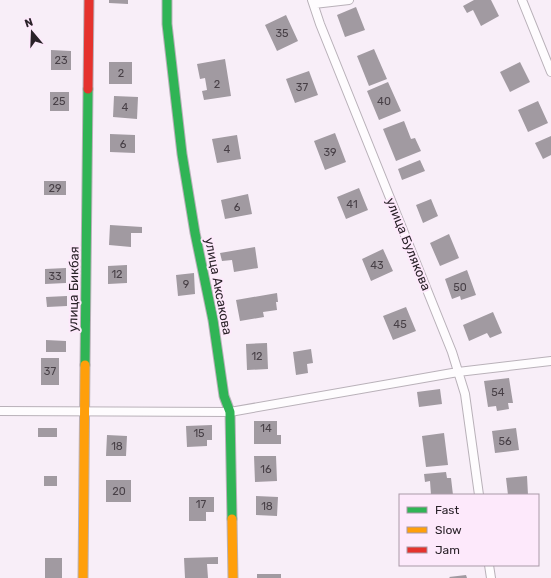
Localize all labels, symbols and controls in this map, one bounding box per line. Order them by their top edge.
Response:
north arrow [12,12,52,52]
text: N [23,16,35,30]
house number: 35 [275,27,289,40]
house number: 23 [54,54,68,67]
house number: 2 [118,67,124,80]
house number: 2 [214,78,220,91]
house number: 37 [296,81,308,94]
house number: 25 [53,95,66,108]
house number: 40 [377,95,391,108]
house number: 4 [122,101,129,114]
house number: 6 [120,138,127,151]
house number: 4 [224,143,231,156]
house number: 39 [323,146,337,159]
house number: 29 [49,182,61,195]
street label: улица Булякова [383,196,434,293]
house number: 41 [346,198,358,211]
house number: 6 [234,201,241,214]
street label: улица Аксакова [202,236,235,336]
street label: улица Бикбая [65,246,82,332]
house number: 43 [370,259,384,272]
house number: 12 [111,268,123,281]
house number: 33 [48,270,62,283]
house number: 9 [183,278,189,291]
house number: 50 [453,281,467,294]
house number: 45 [393,318,407,331]
house number: 12 [251,350,263,363]
house number: 37 [44,365,56,378]
house number: 54 [491,386,505,399]
house number: 14 [260,422,272,435]
house number: 15 [193,427,205,440]
house number: 56 [498,435,512,448]
house number: 18 [111,440,123,453]
house number: 16 [260,463,272,476]
house number: 20 [112,485,126,498]
legend [399,494,539,566]
house number: 17 [196,498,207,511]
house number: 18 [261,500,273,513]
text: Fast [435,503,459,517]
text: Slow [435,523,462,537]
text: Jam [435,543,460,557]

